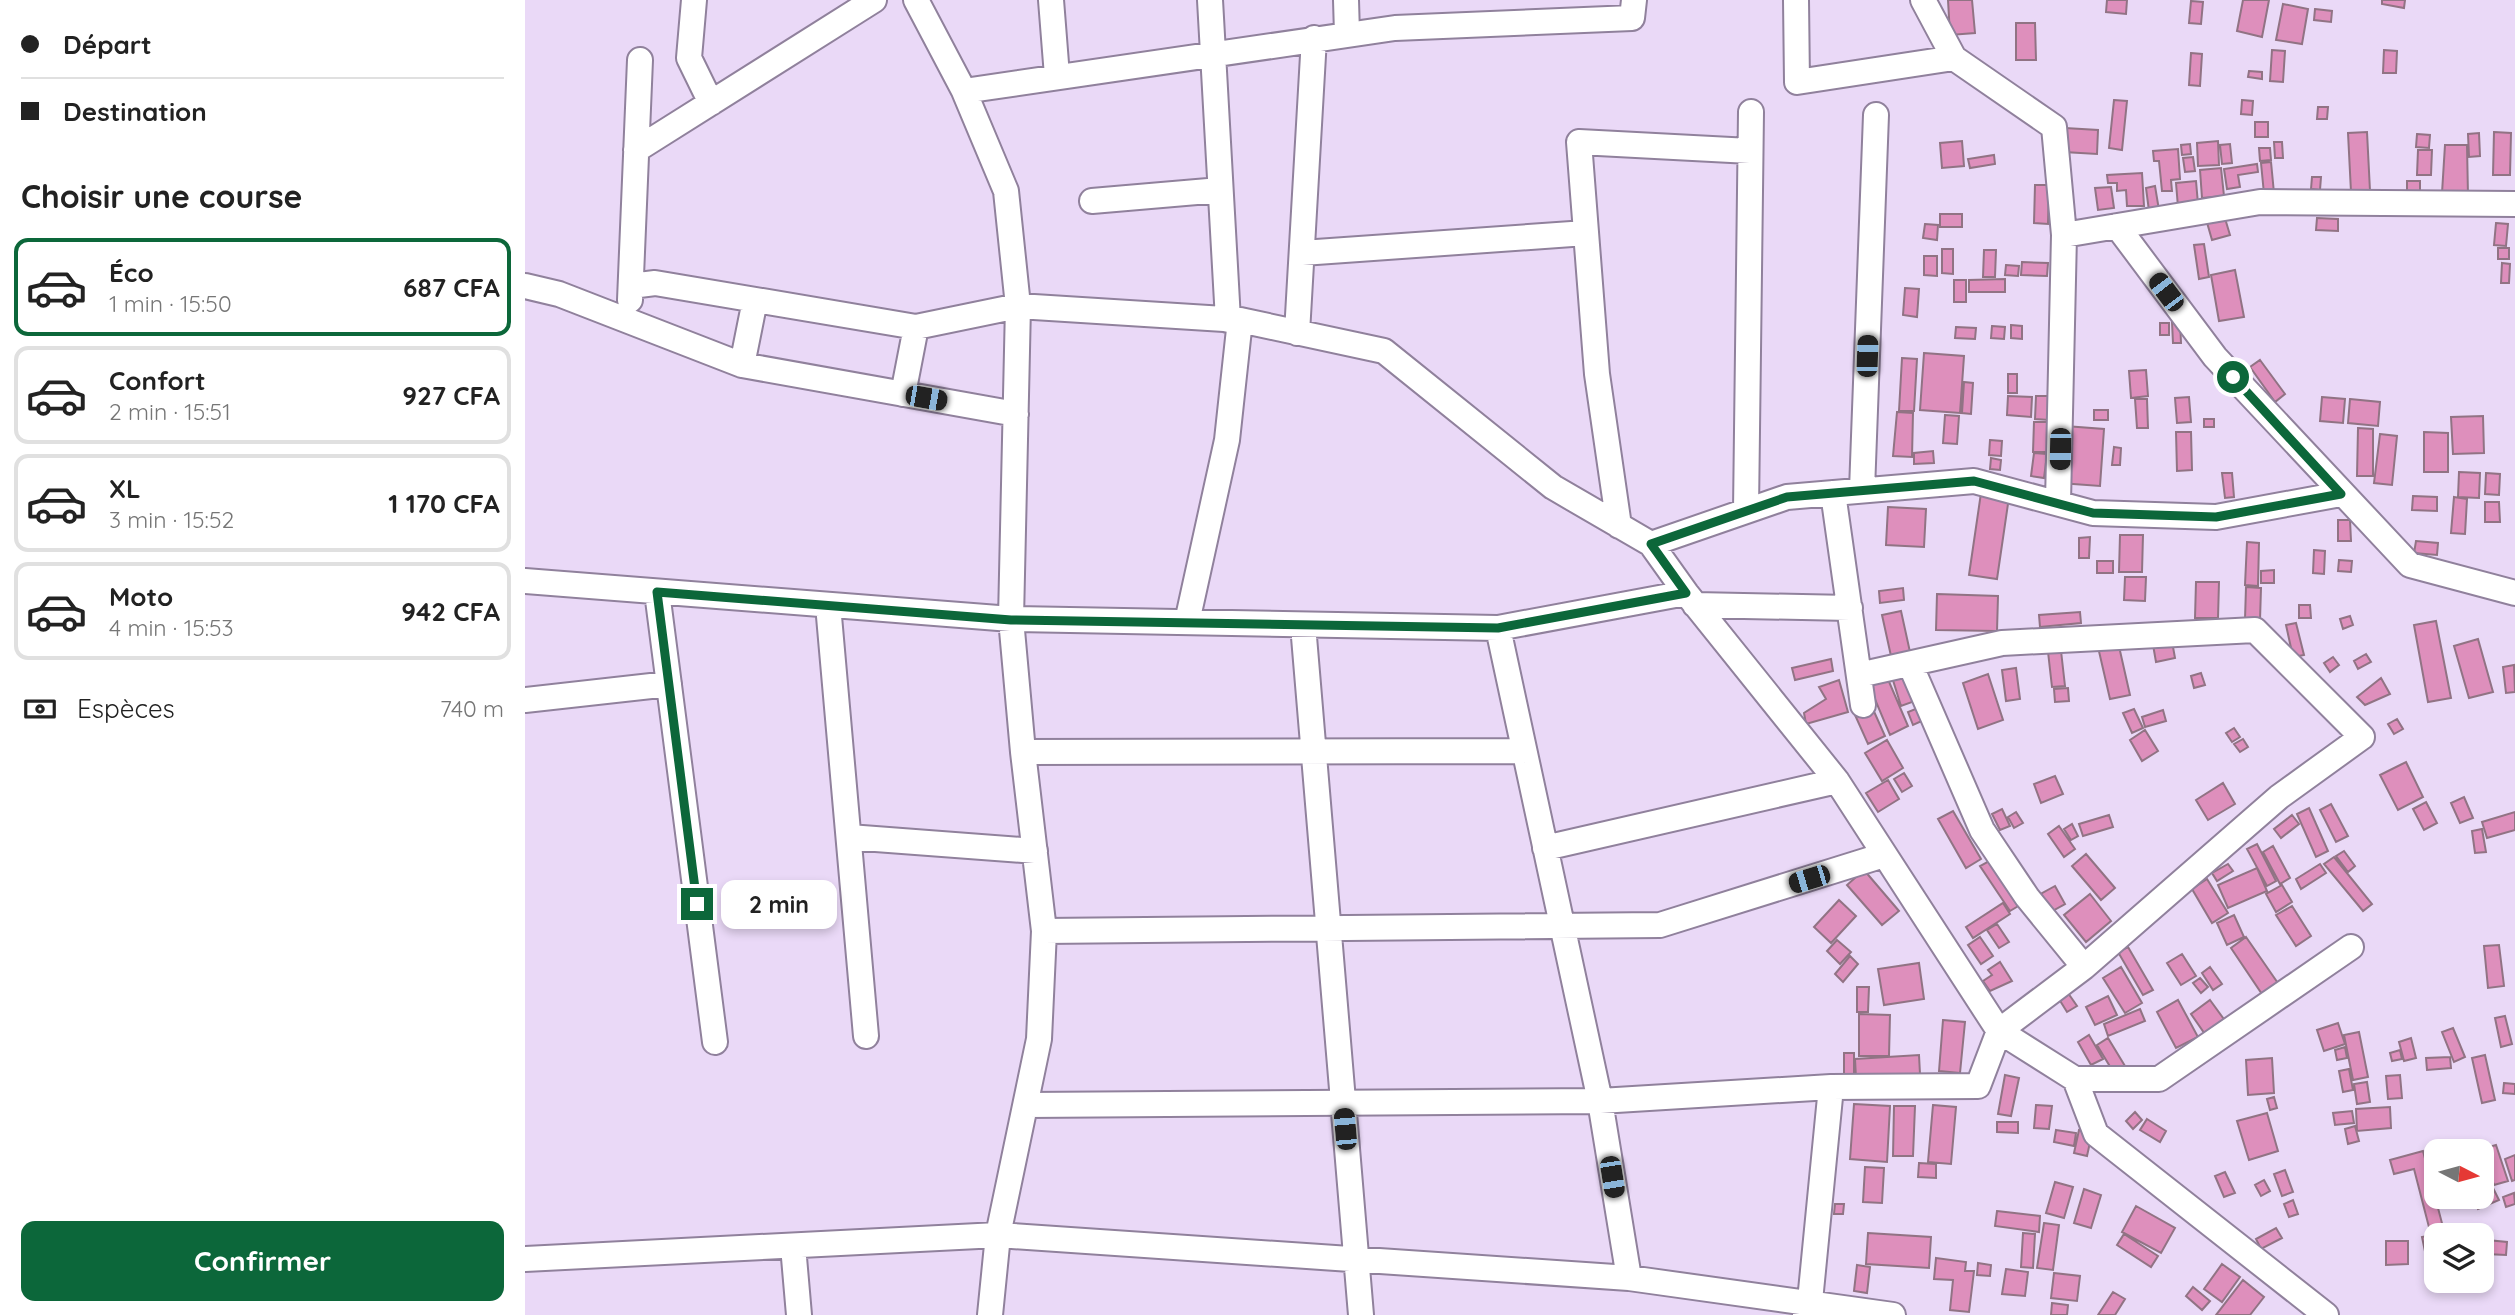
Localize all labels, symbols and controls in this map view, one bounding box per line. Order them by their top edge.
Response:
text: Départ [63,28,152,61]
text: Destination [63,95,207,128]
text: Choisir une course [21,176,302,216]
icon: car [25,256,88,319]
text: Éco [109,256,154,289]
car [2145,269,2188,315]
text: 687 CFA [403,271,500,304]
text: 1 min · 15:50 [109,289,232,318]
car [1856,335,1879,377]
route start [2217,361,2249,393]
icon: car [25,364,88,427]
text: Confort [109,364,206,397]
text: 927 CFA [402,379,500,412]
car [904,384,949,412]
text: 2 min · 15:51 [109,397,231,426]
car [2050,428,2071,470]
icon: car [25,472,88,535]
text: XL [109,472,141,505]
text: 1 170 CFA [388,487,500,520]
text: 3 min · 15:52 [109,505,234,534]
icon: car [25,580,88,643]
text: Moto [109,580,173,613]
text: 942 CFA [401,595,500,628]
text: 4 min · 15:53 [109,613,234,642]
icon: cash [21,690,59,728]
text: Espèces [77,692,175,725]
text: 740 m [440,694,504,723]
car [1786,863,1833,895]
callout: 2 min [721,880,837,928]
route end [681,888,713,920]
text: 2 min [749,890,809,919]
car [1333,1107,1358,1151]
north arrow [2424,1139,2494,1209]
map controls [2424,1139,2494,1293]
car [1599,1155,1626,1199]
button: Confirmer [21,1221,504,1301]
button: layers [2424,1223,2494,1293]

